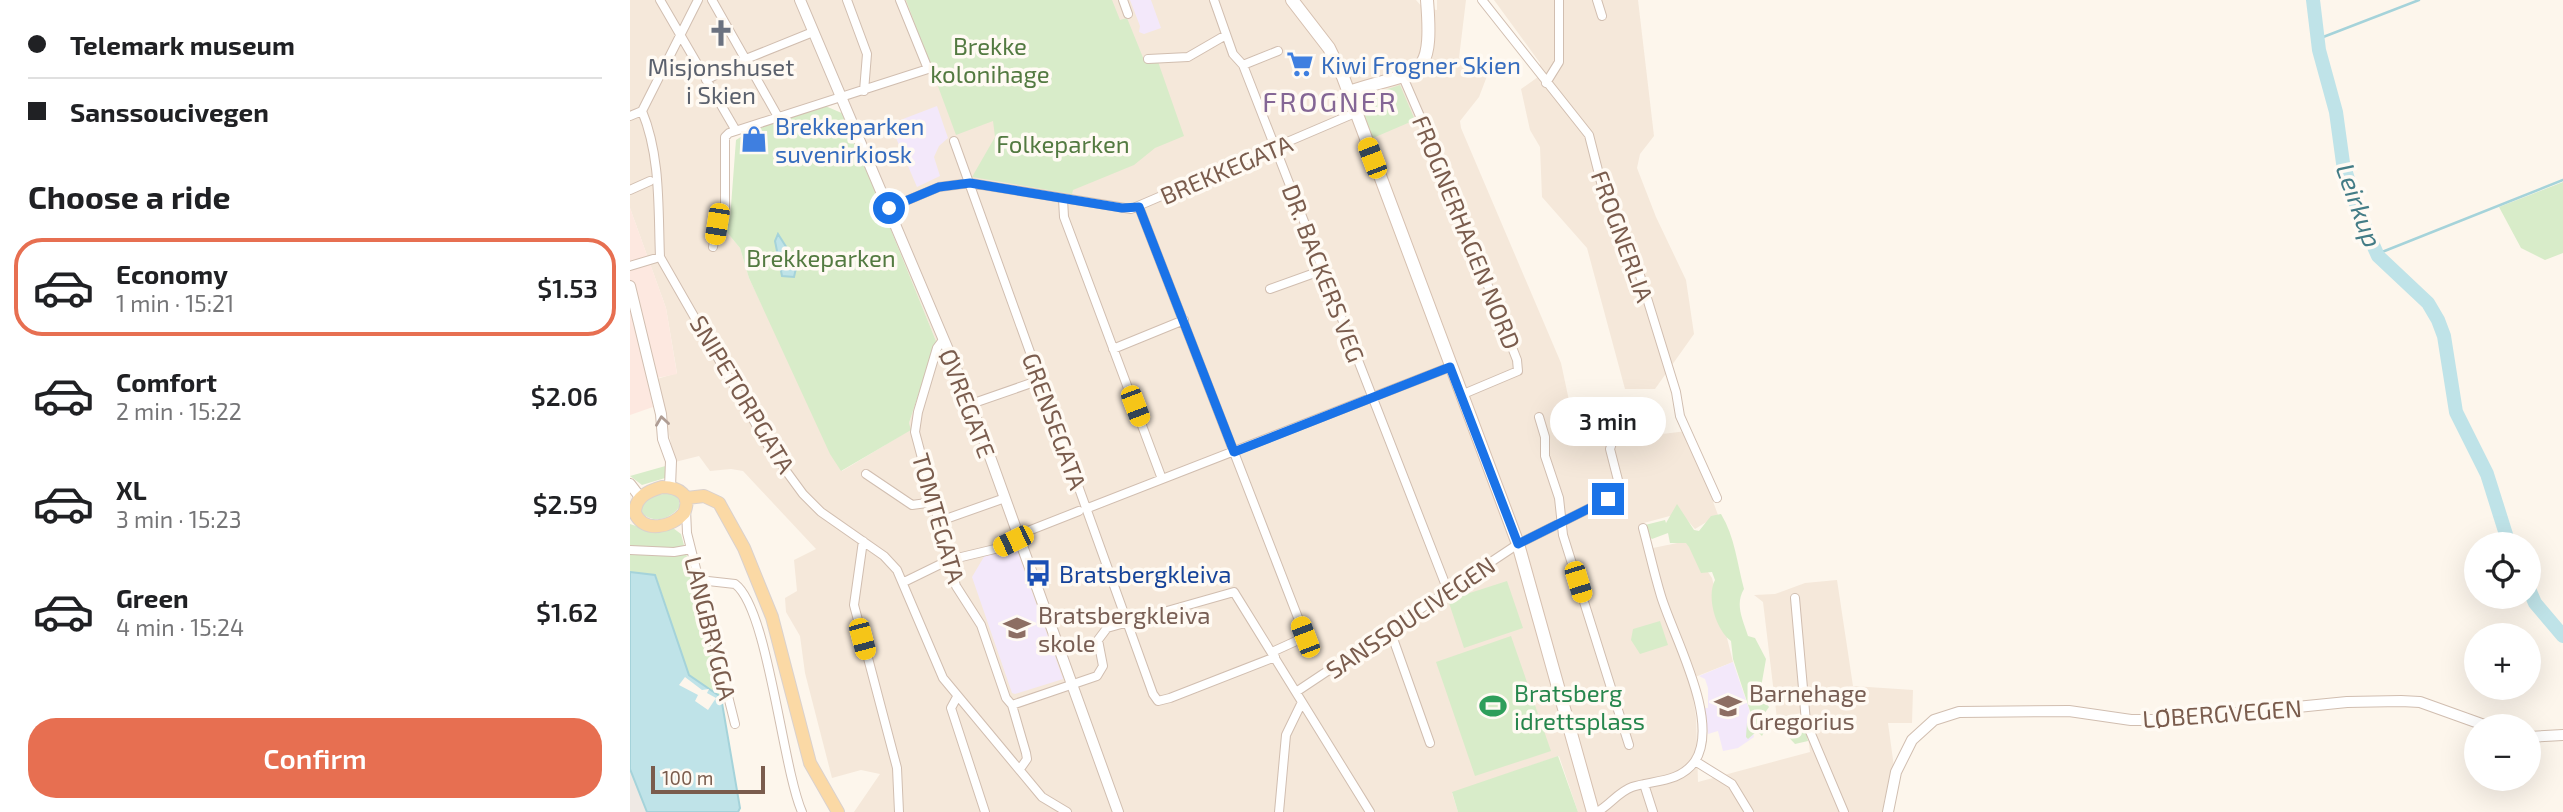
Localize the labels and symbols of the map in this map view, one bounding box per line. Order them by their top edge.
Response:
church icon: Misjonshuset i Skien [706,18,736,48]
park label: Brekke kolonihage [930,31,1050,88]
supermarket icon: Kiwi Frogner Skien [1285,49,1315,79]
place label: Kiwi Frogner Skien [1321,50,1521,79]
place label: Misjonshuset i Skien [648,52,794,109]
district label: FROGNER [1262,84,1398,118]
place label: Brekkeparken suvenirkiosk [775,111,924,168]
street label: FROGNERHAGEN NORD [1407,111,1527,353]
shop icon: Brekkeparken suvenirkiosk [739,124,769,154]
street label: BREKKEGATA [1156,128,1296,210]
park label: Folkeparken [996,129,1130,158]
car [1355,135,1390,181]
water label: Leirkup [2331,159,2389,251]
street label: FROGNERLIA [1586,166,1660,306]
street label: DR. BACKERS VEG [1277,180,1371,366]
route start [873,192,905,224]
car [704,202,731,246]
park label: Brekkeparken [746,243,896,272]
street label: SNIPETORPGATA [684,310,802,478]
street label: ØVREGATE [934,344,1002,462]
street label: GRENSEGATA [1017,349,1093,493]
car [1118,383,1153,429]
callout: 3 min [1550,398,1666,447]
one-way arrow [655,415,670,427]
street label: TOMTEGATA [907,450,971,586]
route end [1592,483,1624,515]
car [990,522,1037,560]
street label: SANSSOUCIVEGEN [1320,550,1500,684]
street label: LANGBRYGGA [679,553,743,703]
bus stop icon: Bratsbergkleiva [1023,558,1053,588]
place label: Bratsbergkleiva [1059,559,1231,588]
car [1562,559,1595,605]
place label: Bratsbergkleiva skole [1038,600,1210,657]
school or university icon: Bratsbergkleiva skole [1002,613,1032,643]
car [1288,614,1323,660]
car [847,616,878,662]
place label: Bratsberg idrettsplass [1514,678,1645,735]
place label: Barnehage Gregorius [1749,678,1867,735]
sports icon: Bratsberg idrettsplass [1478,691,1508,721]
school or university icon: Barnehage Gregorius [1713,691,1743,721]
street label: LØBERGVEGEN [2141,693,2303,733]
scale bar [651,763,765,795]

